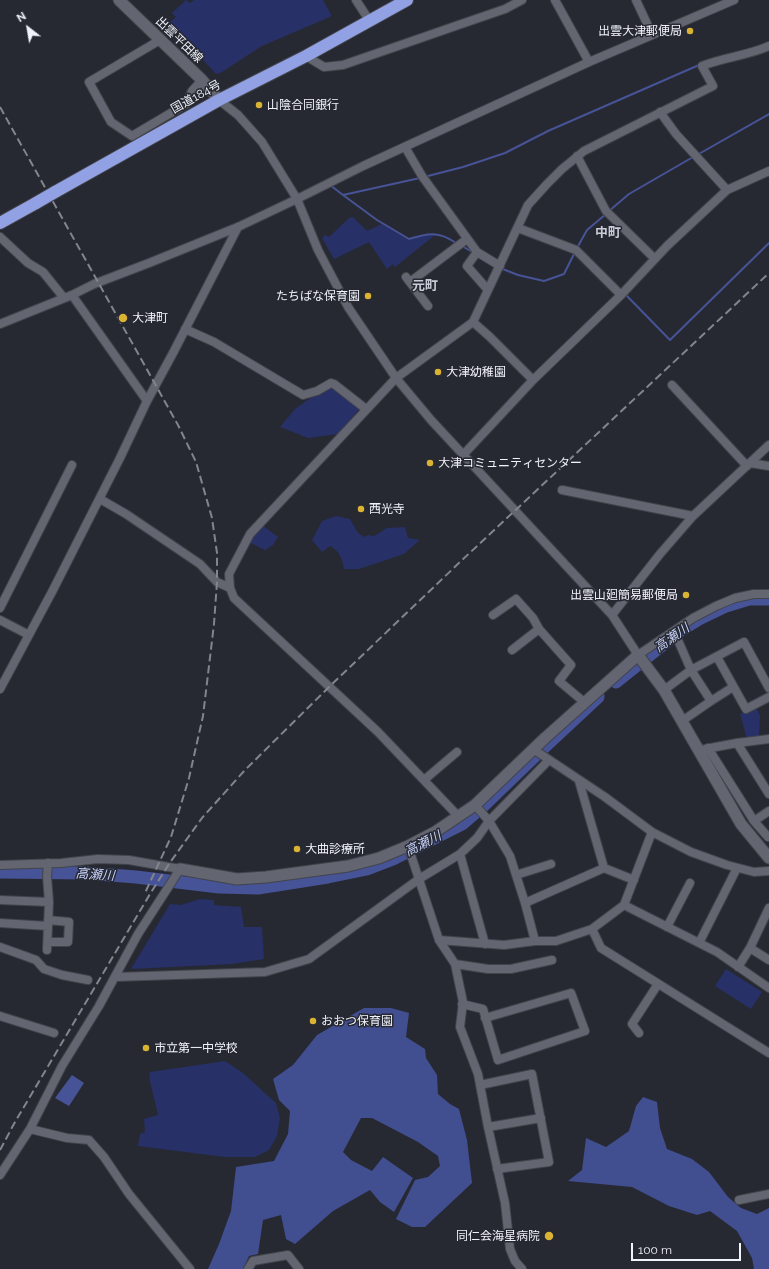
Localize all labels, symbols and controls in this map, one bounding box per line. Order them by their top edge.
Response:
north arrow [8,8,48,48]
text: N [15,10,29,25]
street label: 出雲平田線 [152,14,206,66]
place label: 出雲大津郵便局 [598,24,682,38]
marker: 出雲大津郵便局 [685,26,695,36]
street label: 国道184号 [169,77,223,117]
place label: 山陰合同銀行 [267,98,339,112]
marker: 山陰合同銀行 [254,100,264,110]
district label: 中町 [595,225,621,241]
district label: 元町 [412,278,438,294]
place label: たちばな保育園 [276,289,360,303]
marker: たちばな保育園 [363,291,373,301]
place label: 大津町 [132,311,168,325]
marker: 大津町 [117,312,129,324]
place label: 大津幼稚園 [446,365,506,379]
marker: 大津幼稚園 [433,367,443,377]
place label: 大津コミュニティセンター [438,456,582,470]
marker: 大津コミュニティセンター [425,458,435,468]
place label: 西光寺 [369,502,405,516]
marker: 西光寺 [356,504,366,514]
place label: 出雲山廻簡易郵便局 [570,588,678,602]
marker: 出雲山廻簡易郵便局 [681,590,691,600]
water label: 高瀬川 [652,620,692,656]
water label: 高瀬川 [402,828,444,860]
place label: 大曲診療所 [305,842,365,856]
marker: 大曲診療所 [292,844,302,854]
water label: 高瀬川 [75,866,115,884]
place label: おおつ保育園 [321,1014,393,1028]
marker: おおつ保育園 [308,1016,318,1026]
place label: 市立第一中学校 [154,1041,238,1055]
marker: 市立第一中学校 [141,1043,151,1053]
place label: 同仁会海星病院 [456,1229,540,1243]
marker: 同仁会海星病院 [543,1230,555,1242]
scale bar [633,1235,743,1261]
text: 100 m [638,1243,672,1257]

